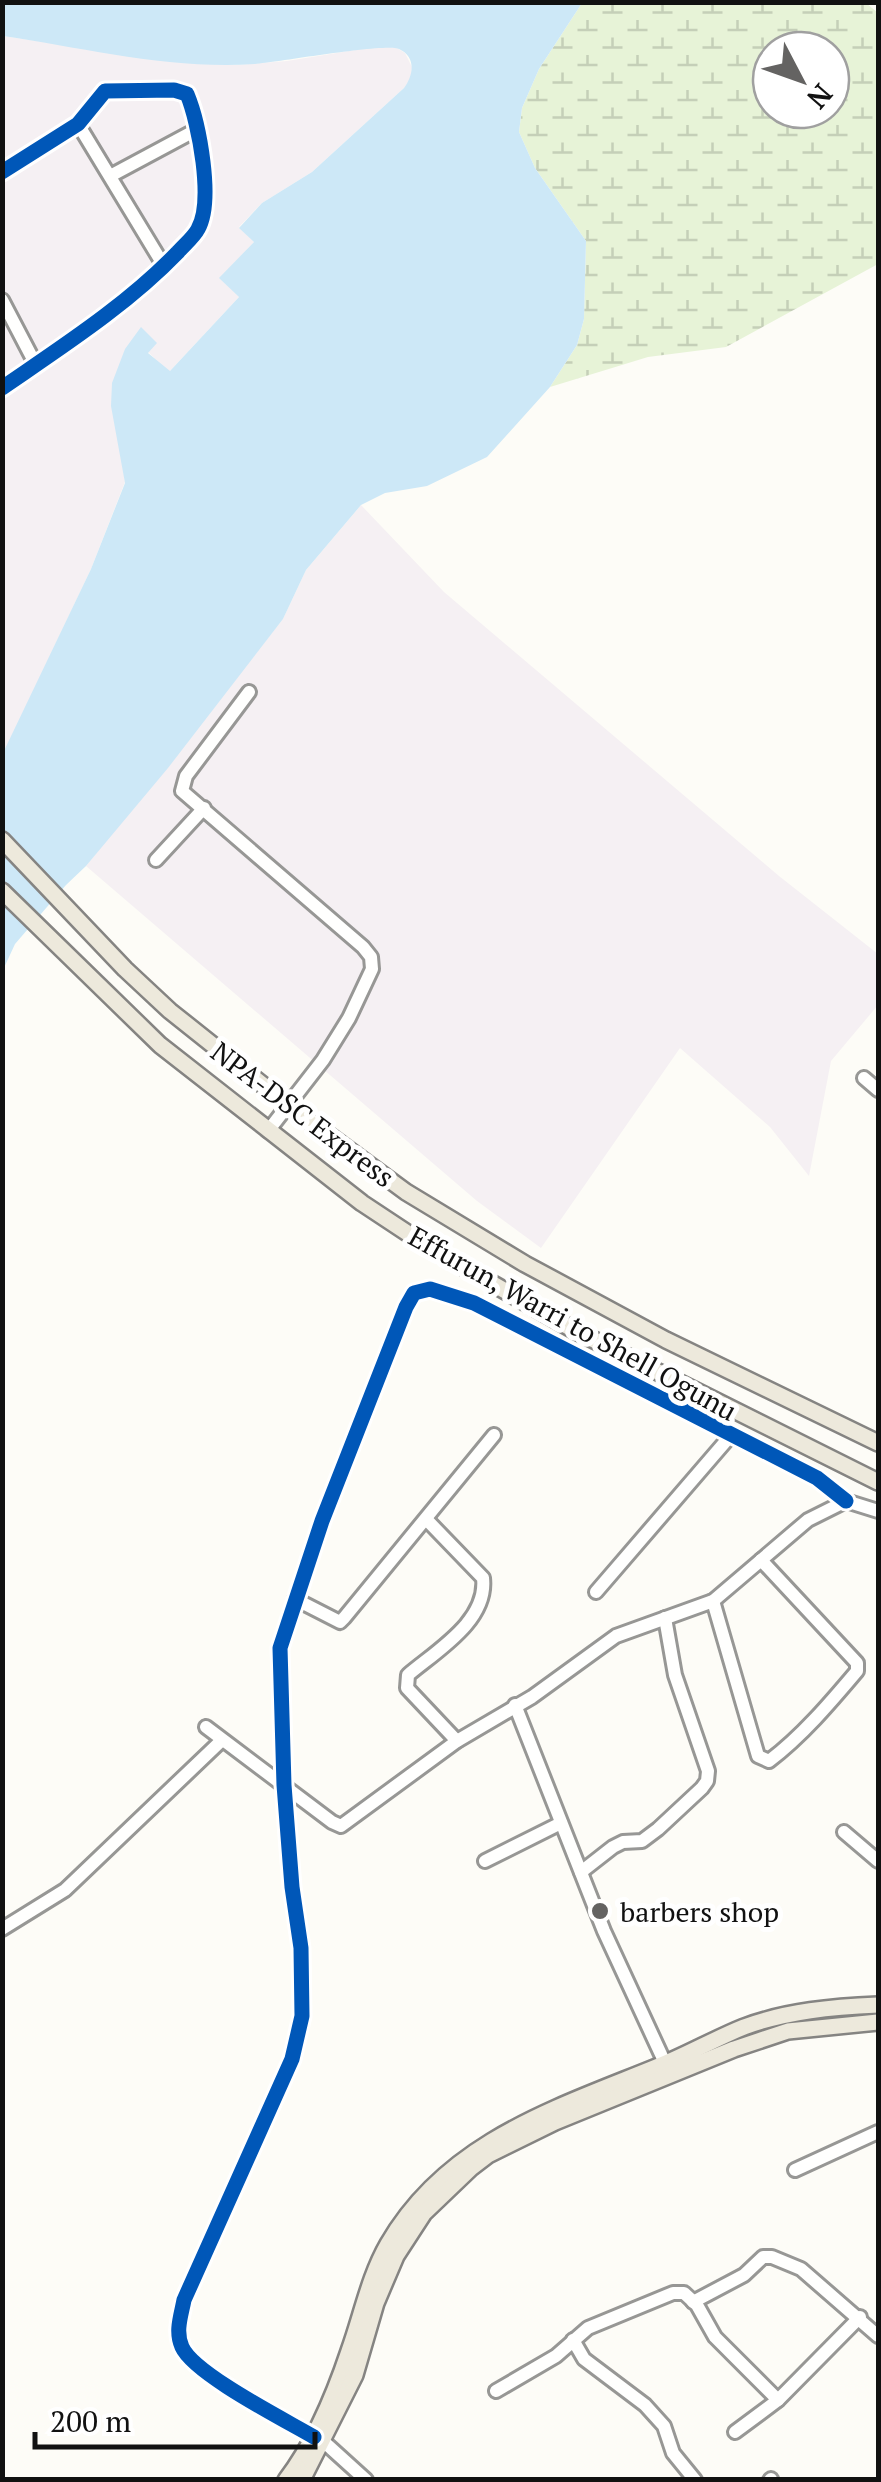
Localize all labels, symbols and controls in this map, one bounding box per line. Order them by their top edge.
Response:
north arrow [751,30,851,130]
text: N [799,77,841,117]
street label: NPA-DSC Express [204,1033,402,1195]
street label: Effurun, Warri to Shell Ogunu [402,1217,744,1429]
place label: barbers shop [620,1893,779,1930]
marker: barbers shop [589,1900,611,1922]
scale bar [35,2387,315,2449]
text: 200 m [50,2401,131,2441]

